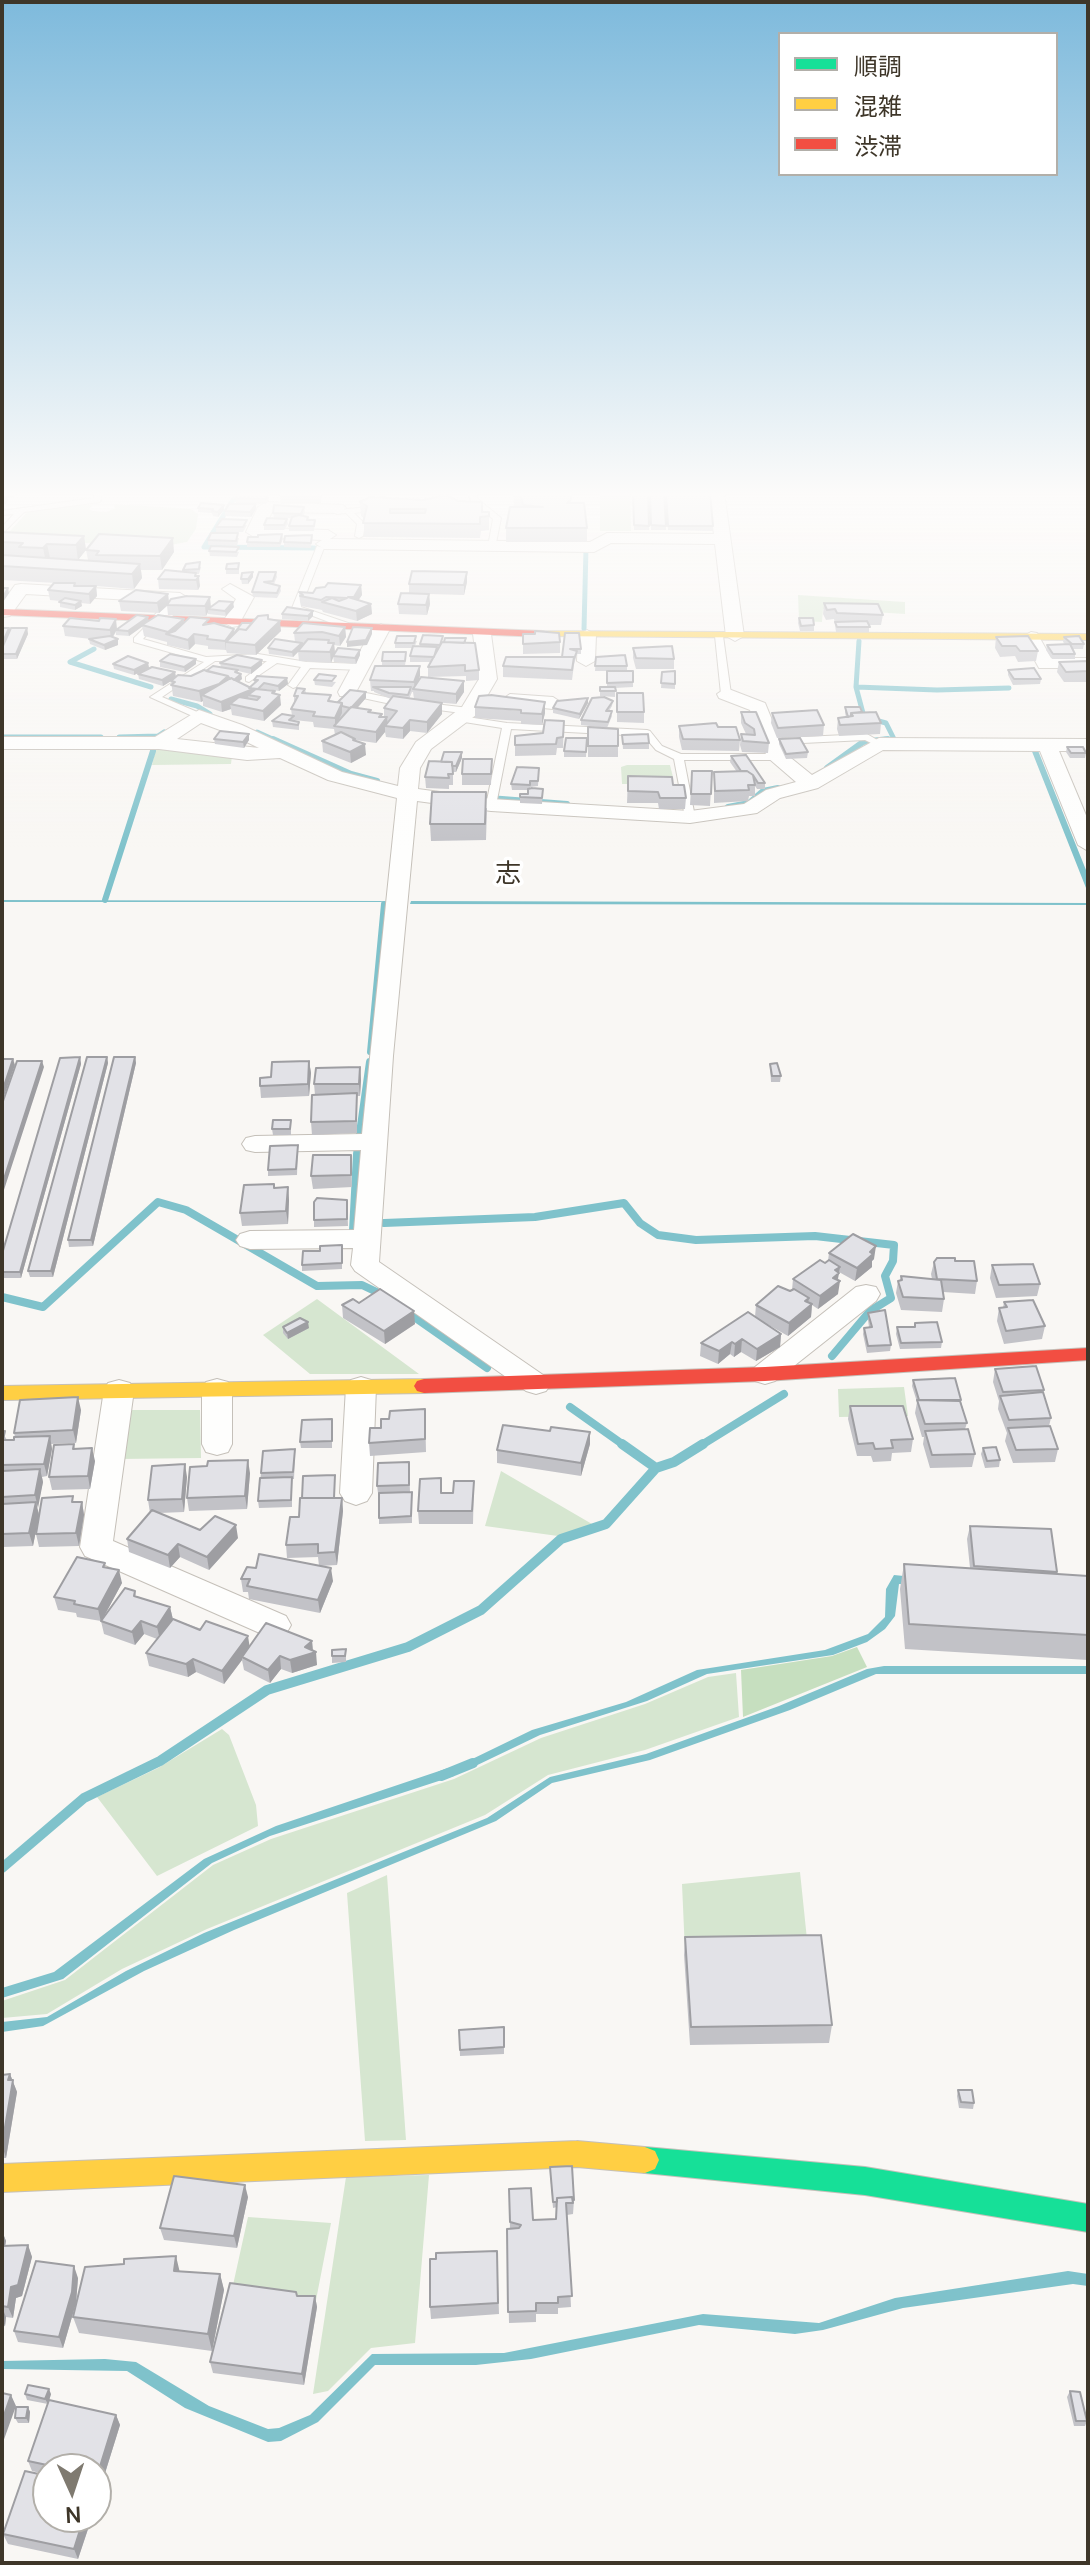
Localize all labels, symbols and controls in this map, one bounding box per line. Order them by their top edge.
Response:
legend [778,32,1058,176]
text: 順調 [854,49,902,82]
text: 混雑 [854,89,902,122]
text: 渋滞 [854,129,902,162]
district label: 志 [495,859,521,891]
north arrow [32,2453,112,2533]
text: N [64,2500,82,2530]

